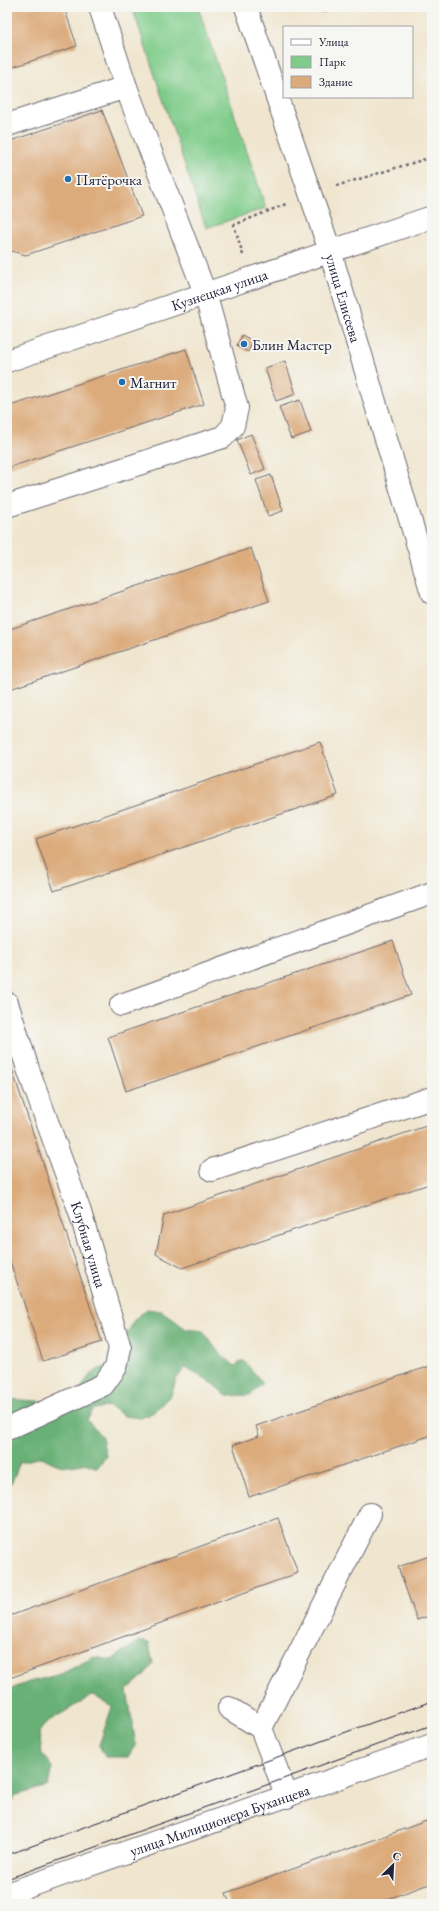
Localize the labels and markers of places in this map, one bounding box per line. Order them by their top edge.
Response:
place label: Пятёрочка [76,170,142,189]
marker: Пятёрочка [63,174,73,184]
place label: Блин Мастер [252,335,332,354]
marker: Блин Мастер [239,339,249,349]
place label: Магнит [130,373,176,392]
marker: Магнит [117,377,127,387]

